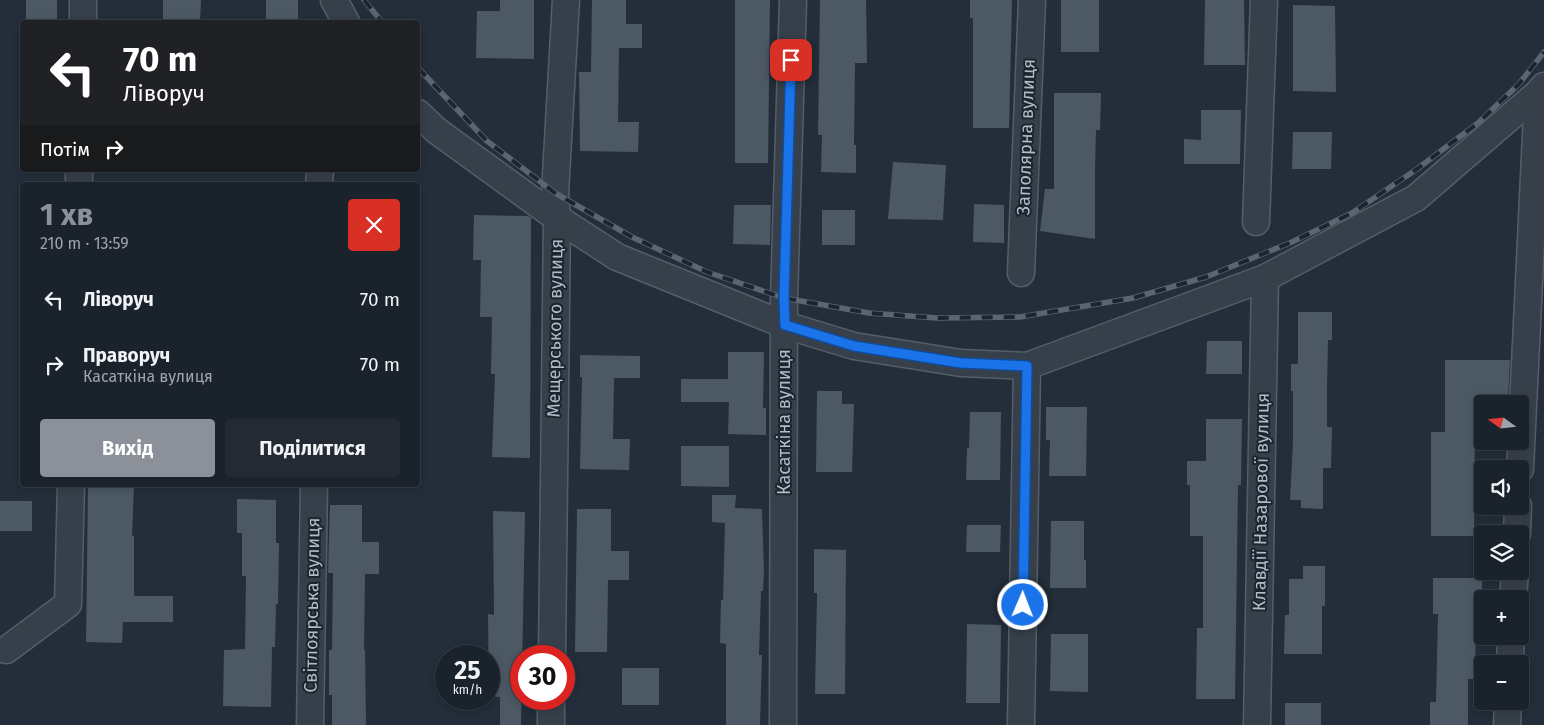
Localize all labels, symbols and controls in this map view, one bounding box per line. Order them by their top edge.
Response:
text: 70 m [123,38,197,80]
pin [770,39,812,81]
icon: left [40,40,105,105]
icon: arrive [777,46,805,74]
street label: Заполярна вулиця [1012,58,1040,216]
text: Ліворуч [123,80,205,107]
icon: right [100,135,128,163]
text: Потім [40,138,90,161]
text: 1 хв [40,197,93,233]
button: close [348,199,400,251]
text: 210 m · 13:59 [40,234,129,253]
street label: Мещерського вулиця [542,238,568,418]
icon: left [40,286,68,314]
text: Ліворуч [83,288,154,311]
text: 70 m [360,288,400,311]
text: Праворуч [83,344,170,367]
street label: Касаткіна вулиця [773,349,795,495]
icon: right [40,351,68,379]
text: 70 m [360,353,400,376]
text: Касаткіна вулиця [83,367,213,386]
street label: Клавдії Назарової вулиця [1248,393,1274,611]
north arrow [1474,395,1529,450]
map controls [1474,395,1529,710]
button: Вихід [40,419,215,477]
button: Поділитися [225,419,400,477]
button: sound [1474,460,1529,515]
street label: Світлоярська вулиця [299,517,325,693]
button: layers [1474,525,1529,580]
position arrow [996,578,1048,630]
button: + [1474,590,1529,645]
speed limit sign: 30 [510,645,575,710]
button: − [1474,655,1529,710]
text: 25 [454,656,481,686]
text: km/h [453,683,482,697]

